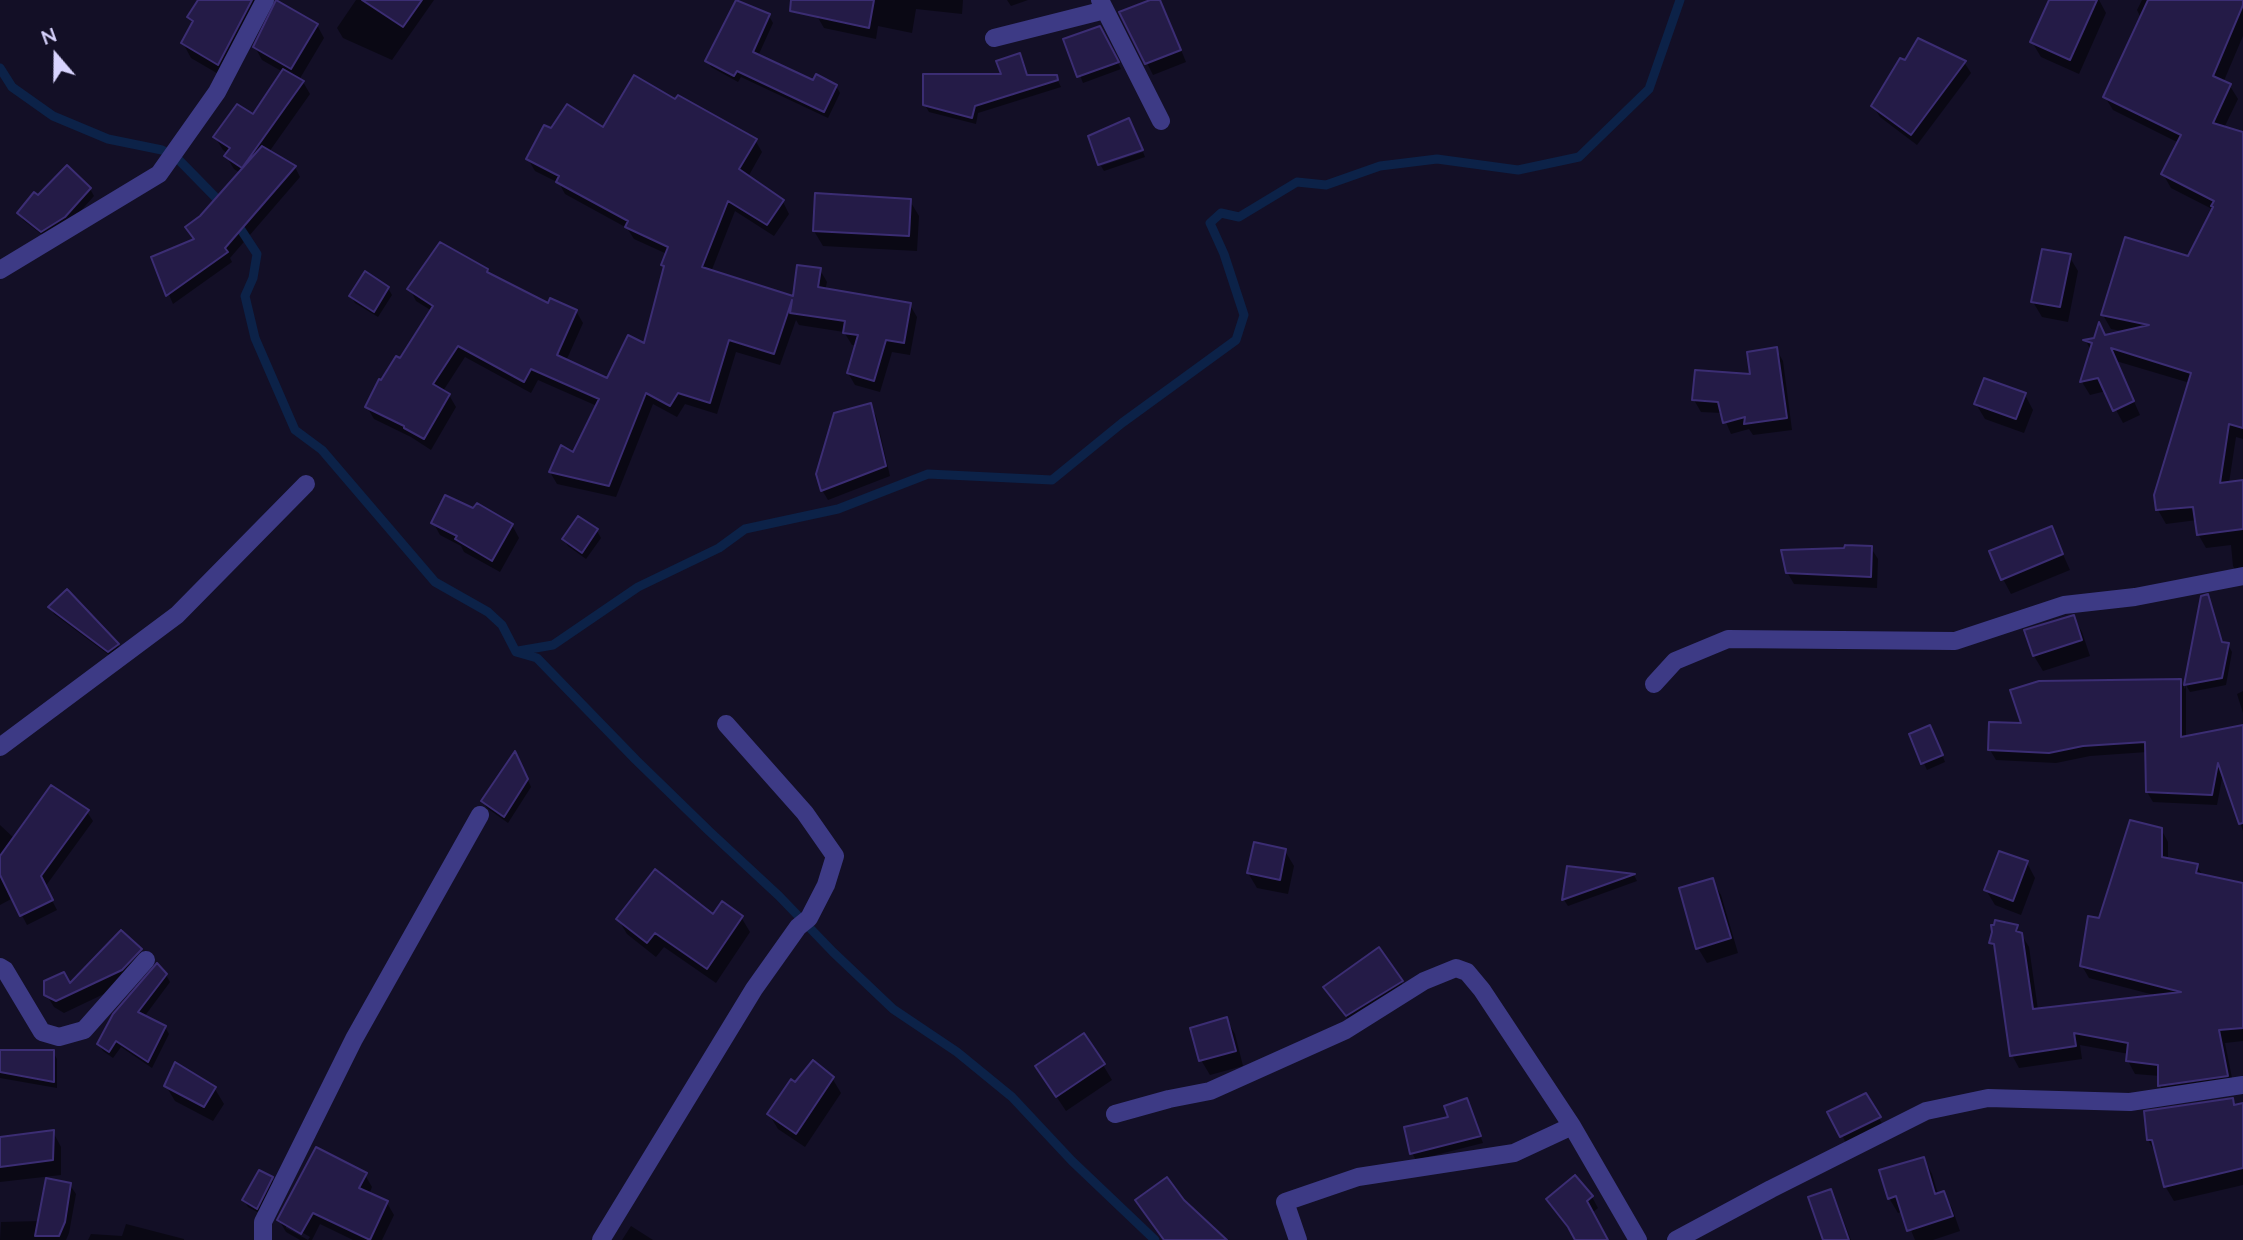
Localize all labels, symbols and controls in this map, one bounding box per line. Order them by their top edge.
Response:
north arrow [21,21,91,91]
text: N [38,22,59,49]

